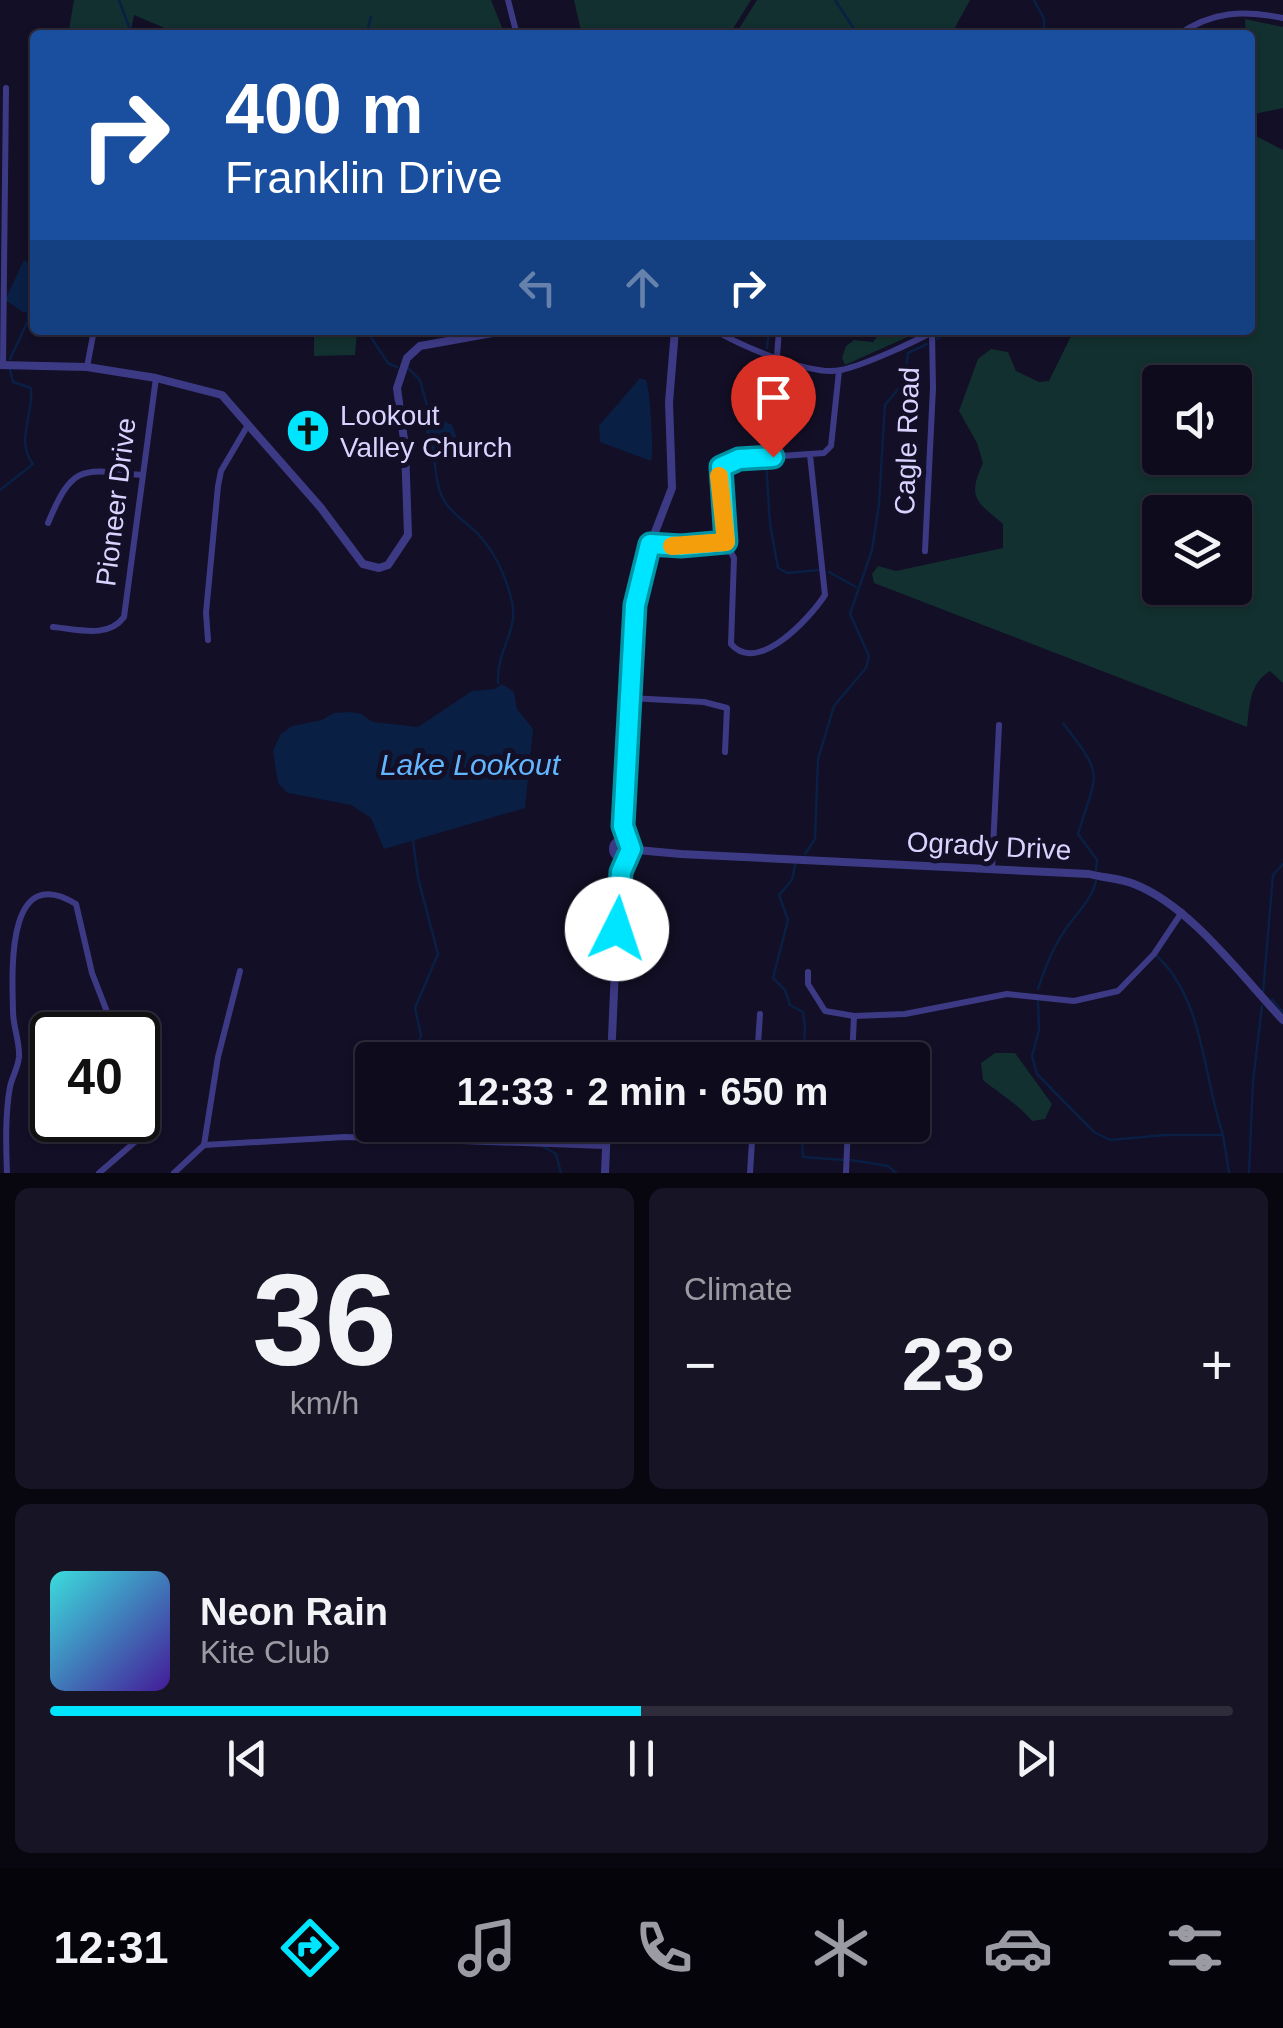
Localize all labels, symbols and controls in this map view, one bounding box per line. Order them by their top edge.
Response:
icon: right [60,70,190,200]
text: 400 m [225,70,423,148]
text: Franklin Drive [225,152,503,203]
icon: left [510,260,565,315]
icon: ahead [615,260,670,315]
icon: right [720,260,775,315]
pin [731,355,816,458]
map controls [1142,365,1252,605]
button: sound [1142,365,1252,475]
street label: Cagle Road [889,367,925,515]
icon: arrive [746,370,801,425]
place label: Lookout Valley Church [340,400,512,463]
church icon: Lookout Valley Church [285,408,331,454]
street label: Pioneer Drive [90,416,142,588]
button: layers [1142,495,1252,605]
water label: Lake Lookout [380,748,562,781]
street label: Ogrady Drive [906,826,1072,866]
position arrow [565,877,669,981]
speed limit sign: 40 [30,1012,160,1142]
text: 12:33 · 2 min · 650 m [457,1071,828,1113]
text: 36 [252,1247,397,1393]
text: Climate [684,1271,792,1307]
text: 23° [902,1322,1015,1406]
text: − [684,1334,716,1396]
text: + [1201,1334,1233,1396]
text: km/h [290,1385,359,1421]
text: Neon Rain [200,1591,388,1633]
text: Kite Club [200,1634,330,1670]
icon: previous [220,1731,275,1786]
icon: pause [614,1731,669,1786]
icon: next [1008,1731,1063,1786]
icon: directions [275,1913,345,1983]
icon: music [452,1913,522,1983]
icon: phone [629,1913,699,1983]
icon: climate [806,1913,876,1983]
icon: car [983,1913,1053,1983]
icon: filters [1160,1913,1230,1983]
text: 12:31 [53,1922,169,1973]

